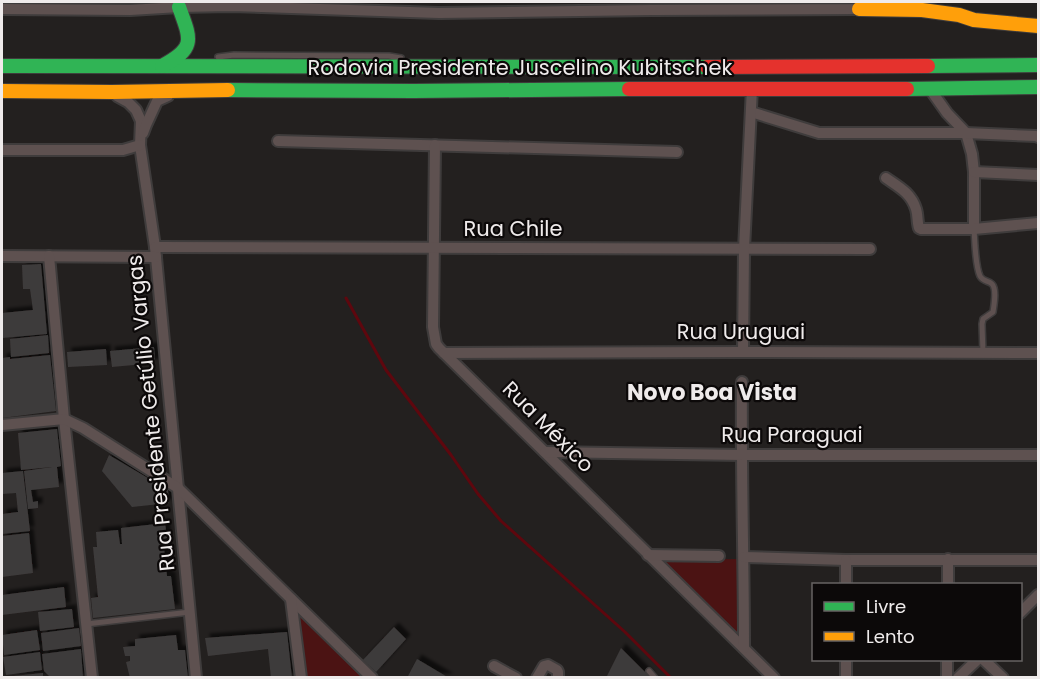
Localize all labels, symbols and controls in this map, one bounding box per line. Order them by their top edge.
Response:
street label: Rodovia Presidente Juscelino Kubitschek [308,53,733,82]
street label: Rua Chile [463,214,563,243]
street label: Rua Presidente Getúlio Vargas [119,254,182,572]
street label: Rua Uruguai [677,317,805,346]
street label: Rua México [496,374,601,479]
district label: Novo Boa Vista [627,377,797,408]
street label: Rua Paraguai [721,420,863,449]
legend [812,583,1022,661]
text: Livre [866,594,906,619]
text: Lento [866,624,915,649]

